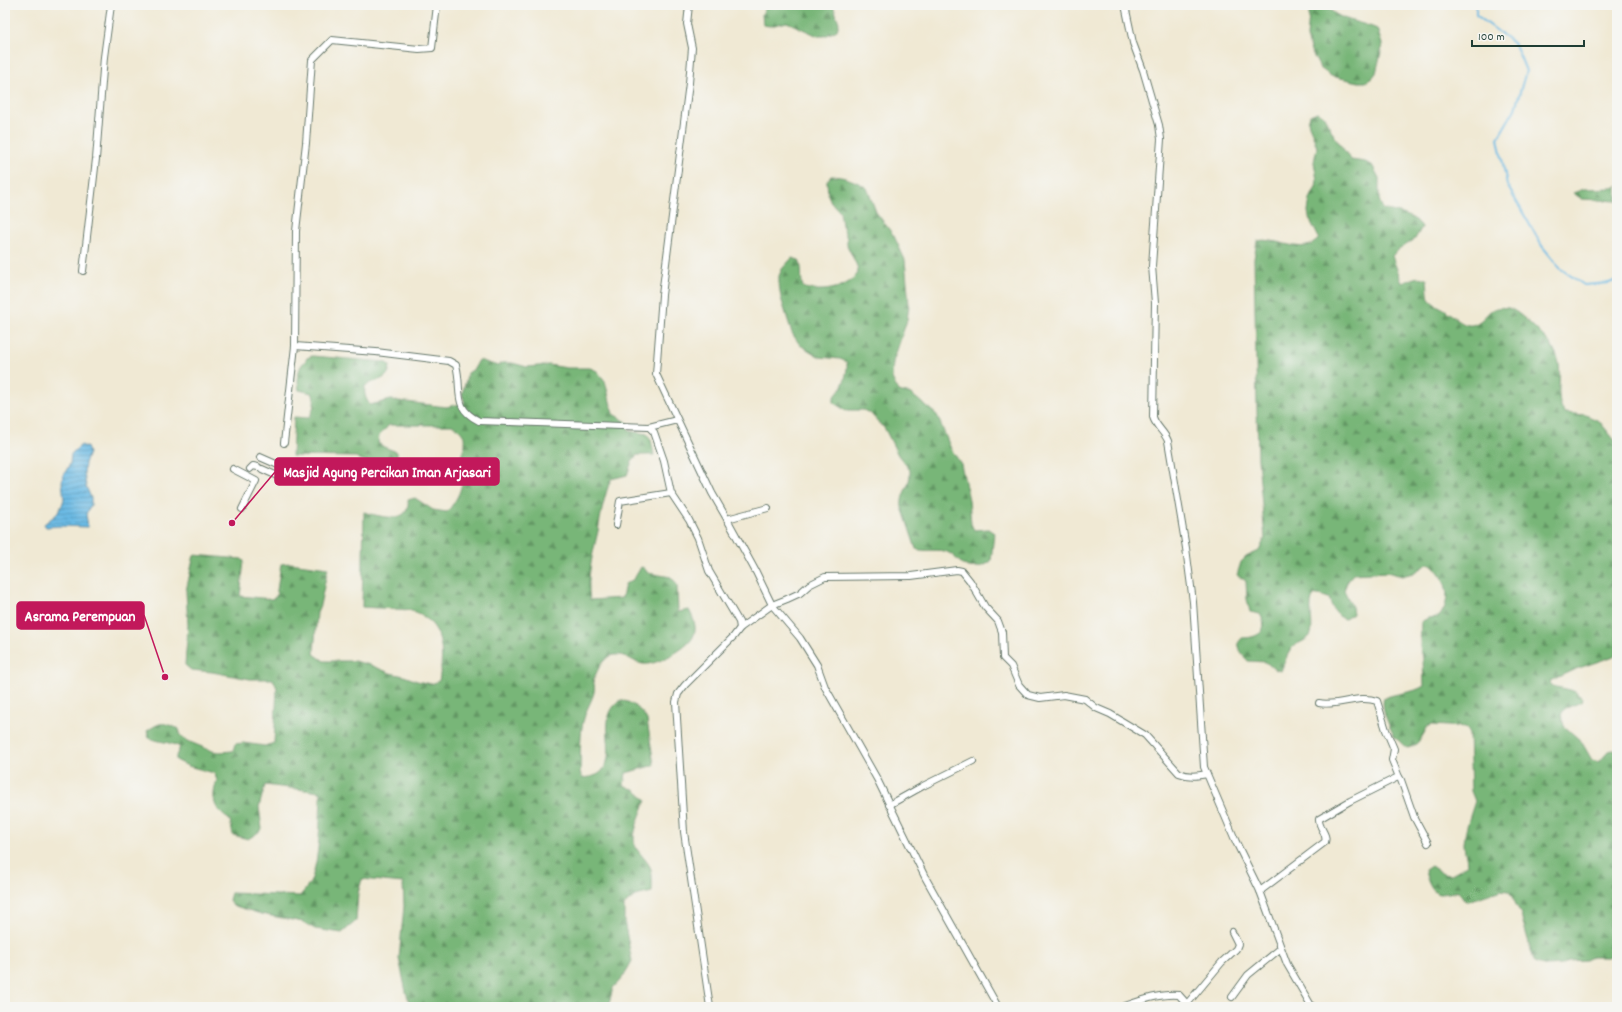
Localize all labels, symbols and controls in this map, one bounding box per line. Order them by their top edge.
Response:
scale bar [1472,22,1584,48]
text: 100 m [1478,29,1505,46]
callout: Masjid Agung Percikan Iman Arjasari [275,458,499,485]
text: Masjid Agung Percikan Iman Arjasari [283,463,491,485]
callout: Asrama Perempuan [17,602,144,629]
text: Asrama Perempuan [24,607,136,629]

